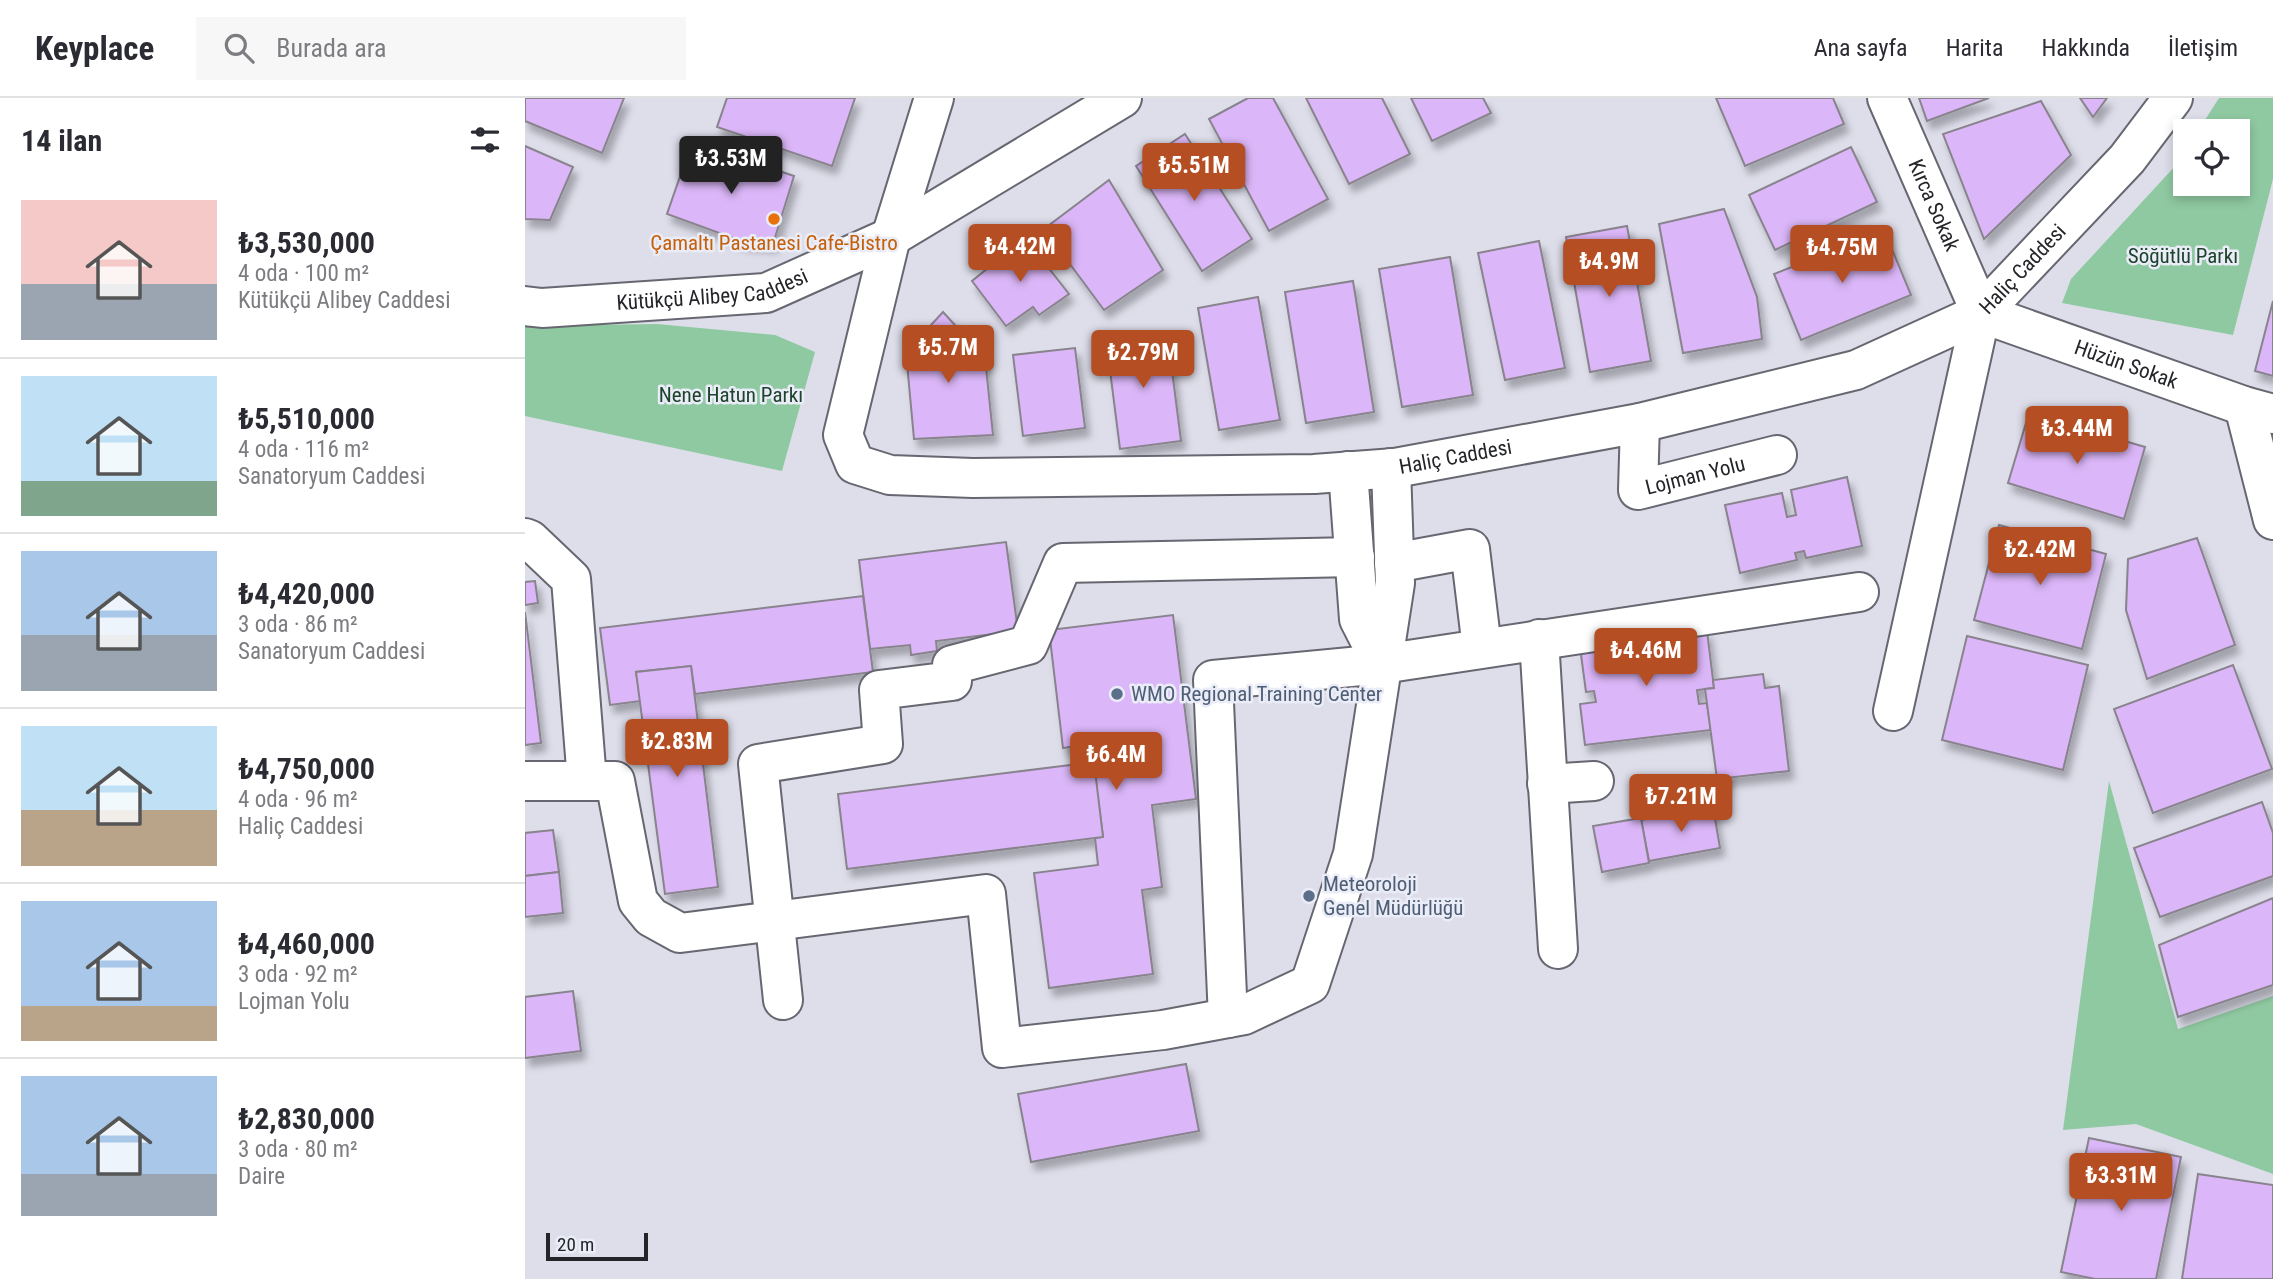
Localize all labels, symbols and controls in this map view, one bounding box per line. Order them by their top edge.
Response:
search box [196,17,686,80]
text: Keyplace [35,29,154,68]
icon: search [220,29,258,67]
text: Burada ara [276,33,387,63]
text: Ana sayfa [1814,34,1908,62]
text: Harita [1946,34,2003,62]
text: Hakkında [2041,34,2130,62]
text: İletişim [2168,34,2238,62]
map controls [2173,119,2250,196]
button: locate [2173,119,2250,196]
icon: filters [466,121,504,159]
text: 14 ilan [21,123,102,158]
pin: ₺3.53M [674,136,788,196]
pin: ₺5.51M [1137,144,1251,203]
text: ₺3.53M [695,145,767,172]
text: ₺5.51M [1158,152,1230,179]
street label: Kırca Sokak [1903,156,1965,255]
marker: Çamaltı Pastanesi Cafe-Bistro [766,211,782,227]
street label: Haliç Caddesi [1975,219,2071,319]
text: ₺3,530,000 [238,225,375,260]
pin: ₺4.42M [963,225,1077,284]
pin: ₺4.75M [1785,226,1899,285]
icon: home [77,228,161,312]
place label: Çamaltı Pastanesi Cafe-Bistro [650,231,898,255]
text: ₺4.42M [984,233,1056,260]
text: ₺4.75M [1806,234,1878,261]
pin: ₺4.9M [1560,240,1658,299]
park label: Söğütlü Parkı [2128,244,2238,268]
text: ₺4.9M [1579,248,1639,275]
text: 4 oda · 100 m² [238,260,369,287]
street label: Kütükçü Alibey Caddesi [616,264,812,315]
text: Kütükçü Alibey Caddesi [238,287,451,314]
pin: ₺5.7M [899,326,997,385]
pin: ₺2.79M [1086,330,1200,390]
text: ₺5.7M [918,334,978,361]
street label: Hüzün Sokak [2071,335,2182,394]
text: ₺2.79M [1107,339,1179,366]
park label: Nene Hatun Parkı [659,383,803,407]
text: ₺5,510,000 [238,401,375,436]
icon: home [77,404,161,488]
pin: ₺3.44M [2020,406,2134,466]
text: ₺3.44M [2041,415,2113,442]
street label: Haliç Caddesi [1397,435,1514,479]
text: 4 oda · 116 m² [238,436,369,463]
street label: Lojman Yolu [1643,452,1748,500]
text: Sanatoryum Caddesi [238,463,425,490]
pin: ₺2.42M [1983,528,2097,587]
text: ₺2.42M [2004,536,2076,563]
text: ₺4,420,000 [238,576,375,611]
icon: home [77,579,161,663]
text: 3 oda · 86 m² [238,611,358,638]
pin: ₺4.46M [1589,628,1703,688]
text: ₺4.46M [1610,637,1682,664]
text: Sanatoryum Caddesi [238,638,425,665]
place label: WMO Regional Training Center [1131,682,1382,706]
marker: WMO Regional Training Center [1109,686,1125,702]
pin: ₺2.83M [620,720,734,779]
text: ₺2.83M [641,728,713,755]
pin: ₺6.4M [1067,732,1165,792]
text: ₺6.4M [1086,741,1146,768]
text: ₺4,750,000 [238,751,375,786]
icon: home [77,754,161,838]
pin: ₺7.21M [1624,774,1738,834]
text: ₺7.21M [1645,783,1717,810]
text: 4 oda · 96 m² [238,786,358,813]
text: Haliç Caddesi [238,813,363,840]
place label: Meteoroloji Genel Müdürlüğü [1323,872,1463,920]
marker: Meteoroloji Genel Müdürlüğü [1301,888,1317,904]
text: ₺4,460,000 [238,926,375,961]
icon: home [77,929,161,1013]
text: 3 oda · 92 m² [238,961,358,988]
text: Lojman Yolu [238,988,350,1015]
text: ₺2,830,000 [238,1101,375,1136]
icon: home [77,1104,161,1188]
text: 3 oda · 80 m² [238,1136,358,1163]
pin: ₺3.31M [2064,1154,2178,1213]
text: ₺3.31M [2085,1162,2157,1189]
text: Daire [238,1163,285,1190]
scale bar [546,1230,647,1262]
text: 20 m [557,1233,594,1256]

